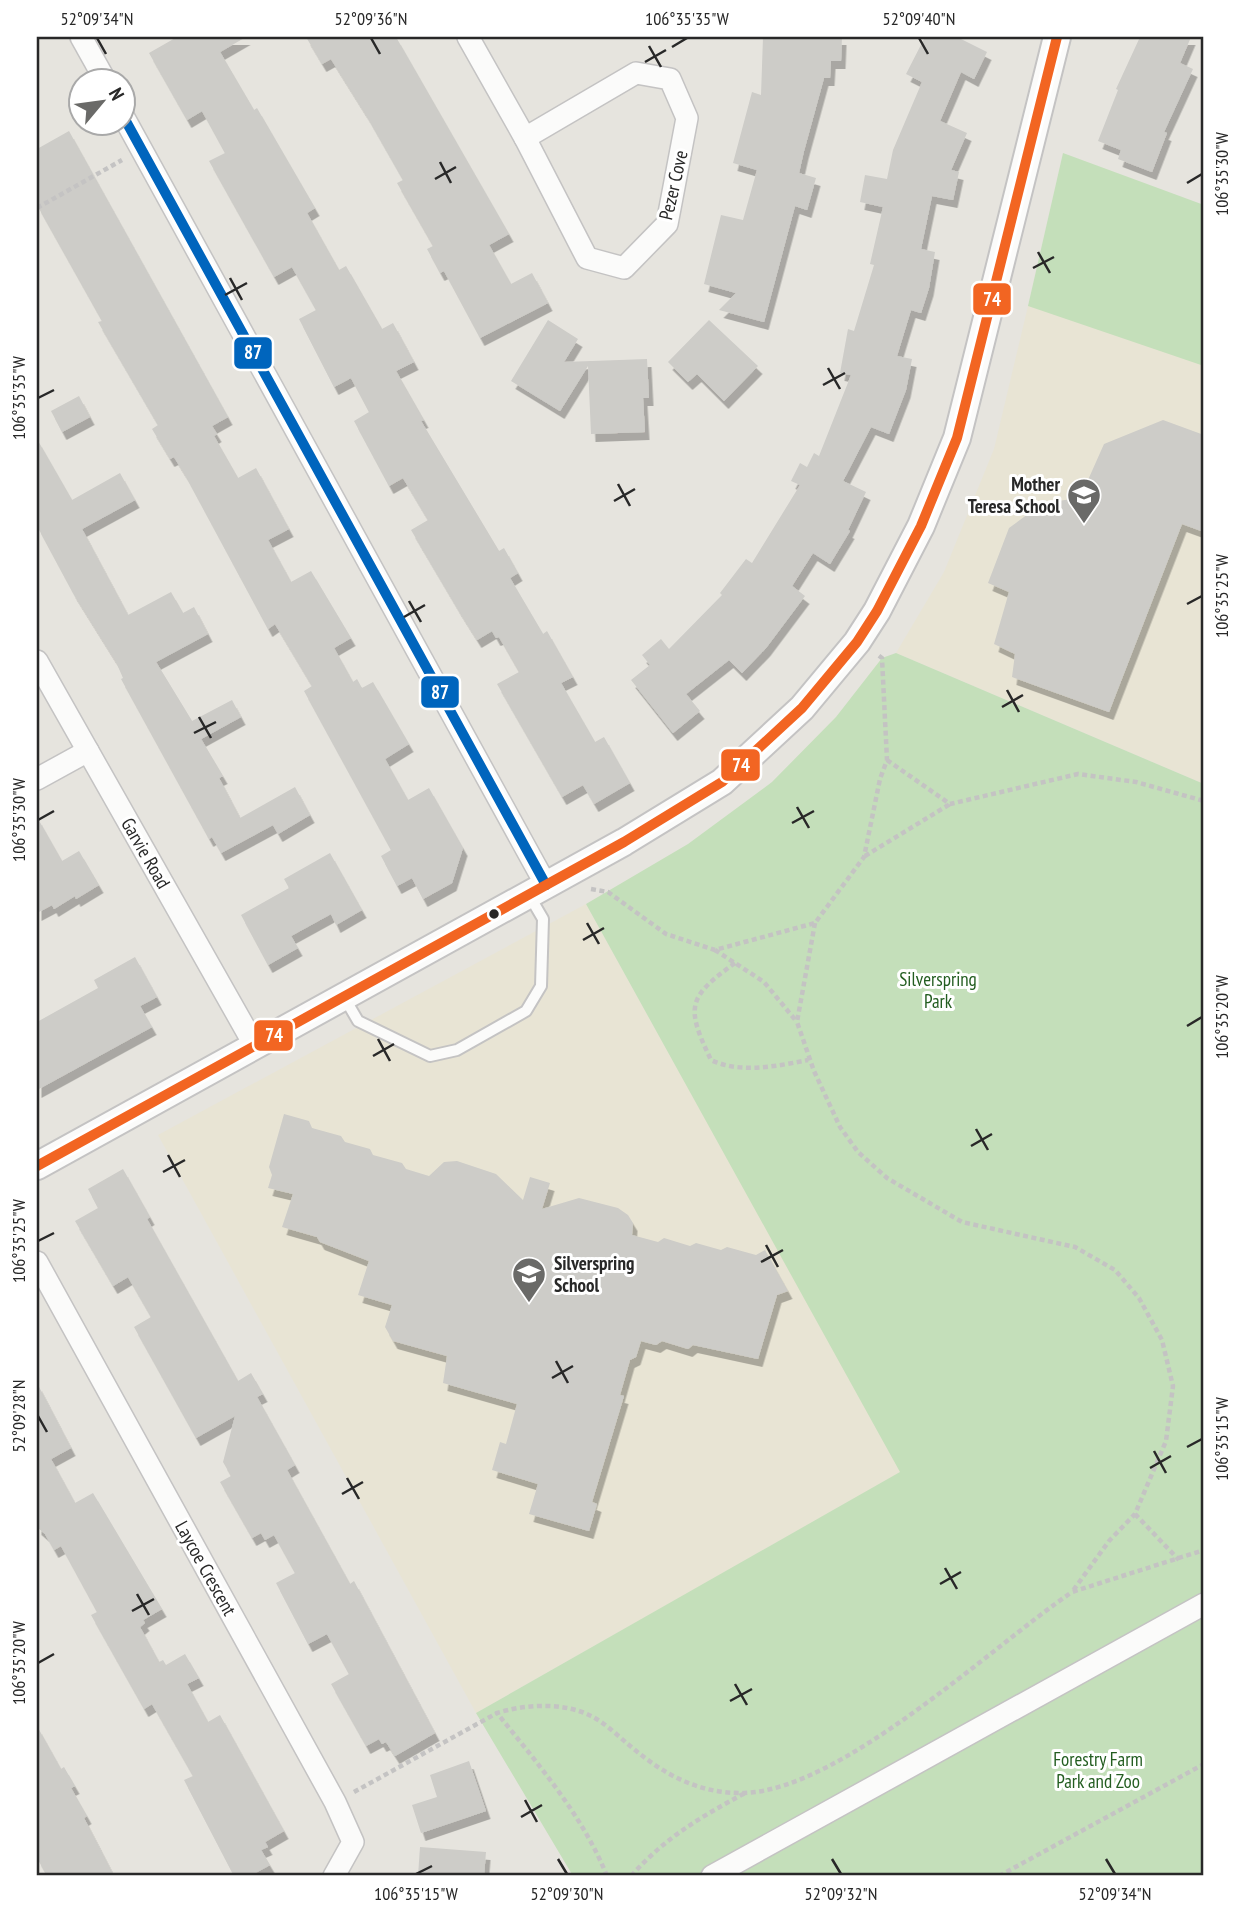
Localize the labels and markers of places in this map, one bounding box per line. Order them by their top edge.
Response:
place label: Mother Teresa School [968,472,1060,518]
school or university icon: Mother Teresa School [1065,476,1103,525]
unlabelled marker [487,907,501,921]
place label: Silverspring School [554,1251,634,1297]
school or university icon: Silverspring School [510,1255,548,1304]

